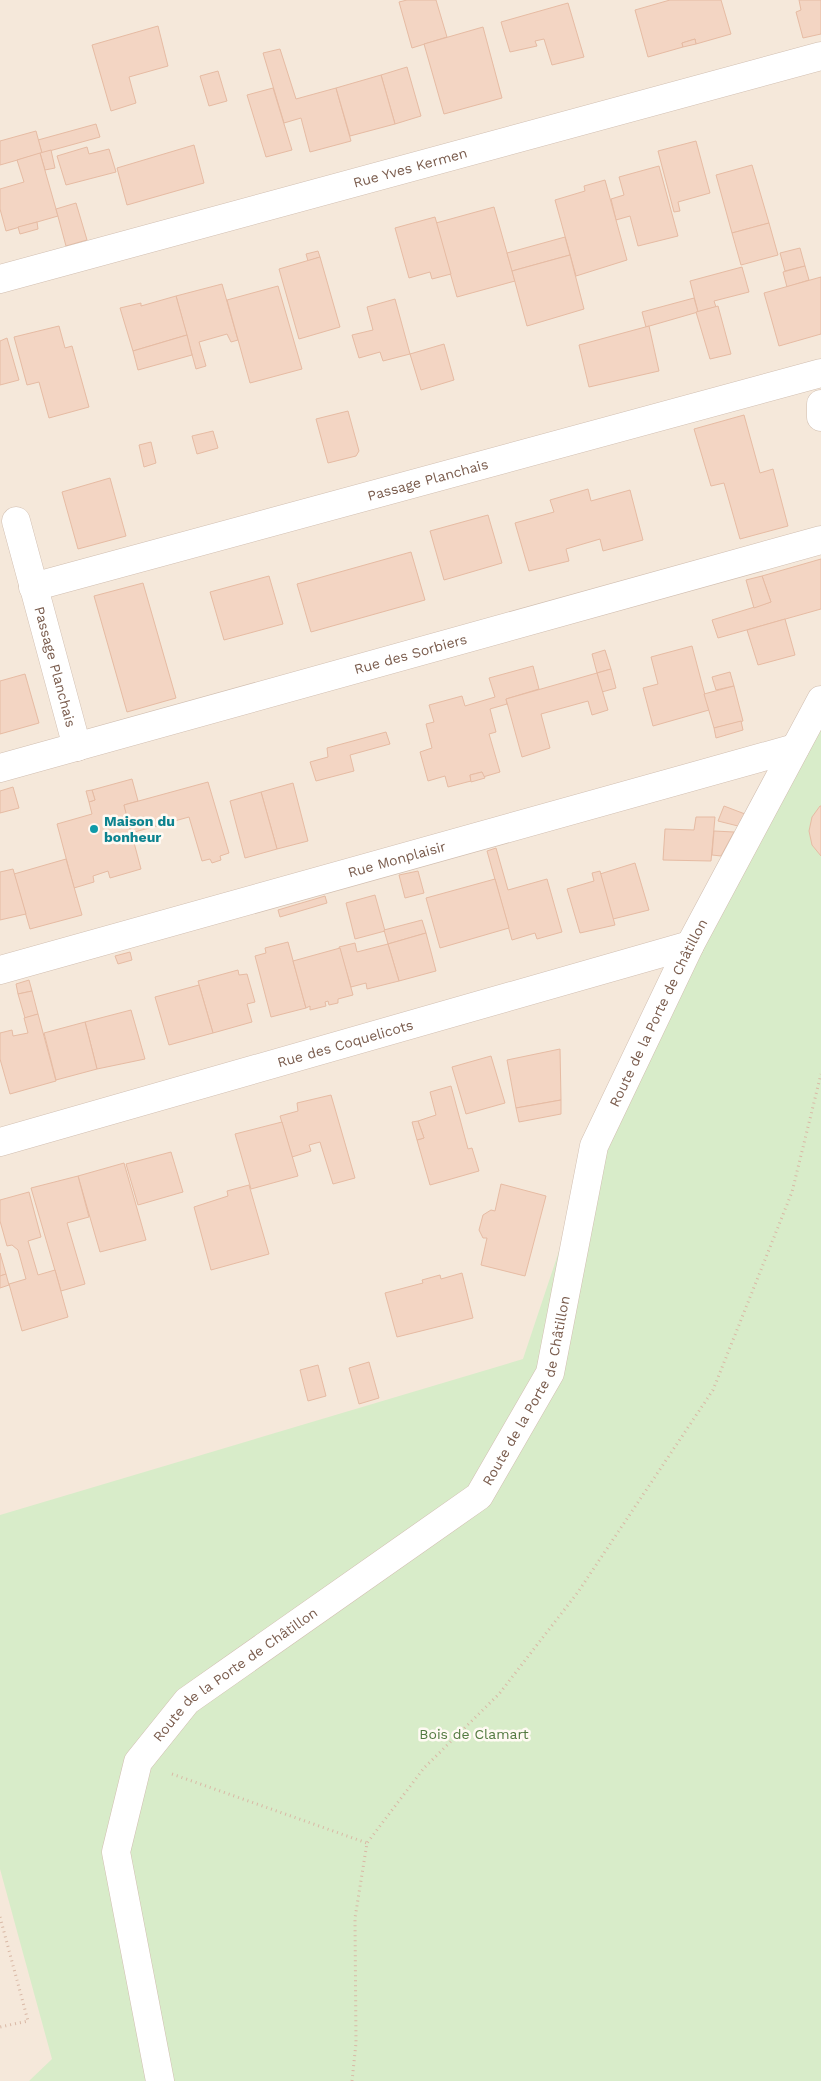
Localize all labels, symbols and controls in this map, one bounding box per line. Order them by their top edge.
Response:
street label: Rue Yves Kermen [351,144,469,191]
street label: Passage Planchais [366,456,490,504]
street label: Passage Planchais [31,605,79,729]
street label: Rue des Sorbiers [352,631,469,677]
place label: Maison du bonheur [104,813,175,845]
marker: Maison du bonheur [88,823,100,835]
street label: Rue Monplaisir [346,838,448,881]
street label: Route de la Porte de Châtillon [606,916,711,1109]
street label: Rue des Coquelicots [275,1016,415,1070]
street label: Route de la Porte de Châtillon [479,1294,573,1488]
street label: Route de la Porte de Châtillon [150,1604,320,1745]
park label: Bois de Clamart [419,1726,529,1742]

